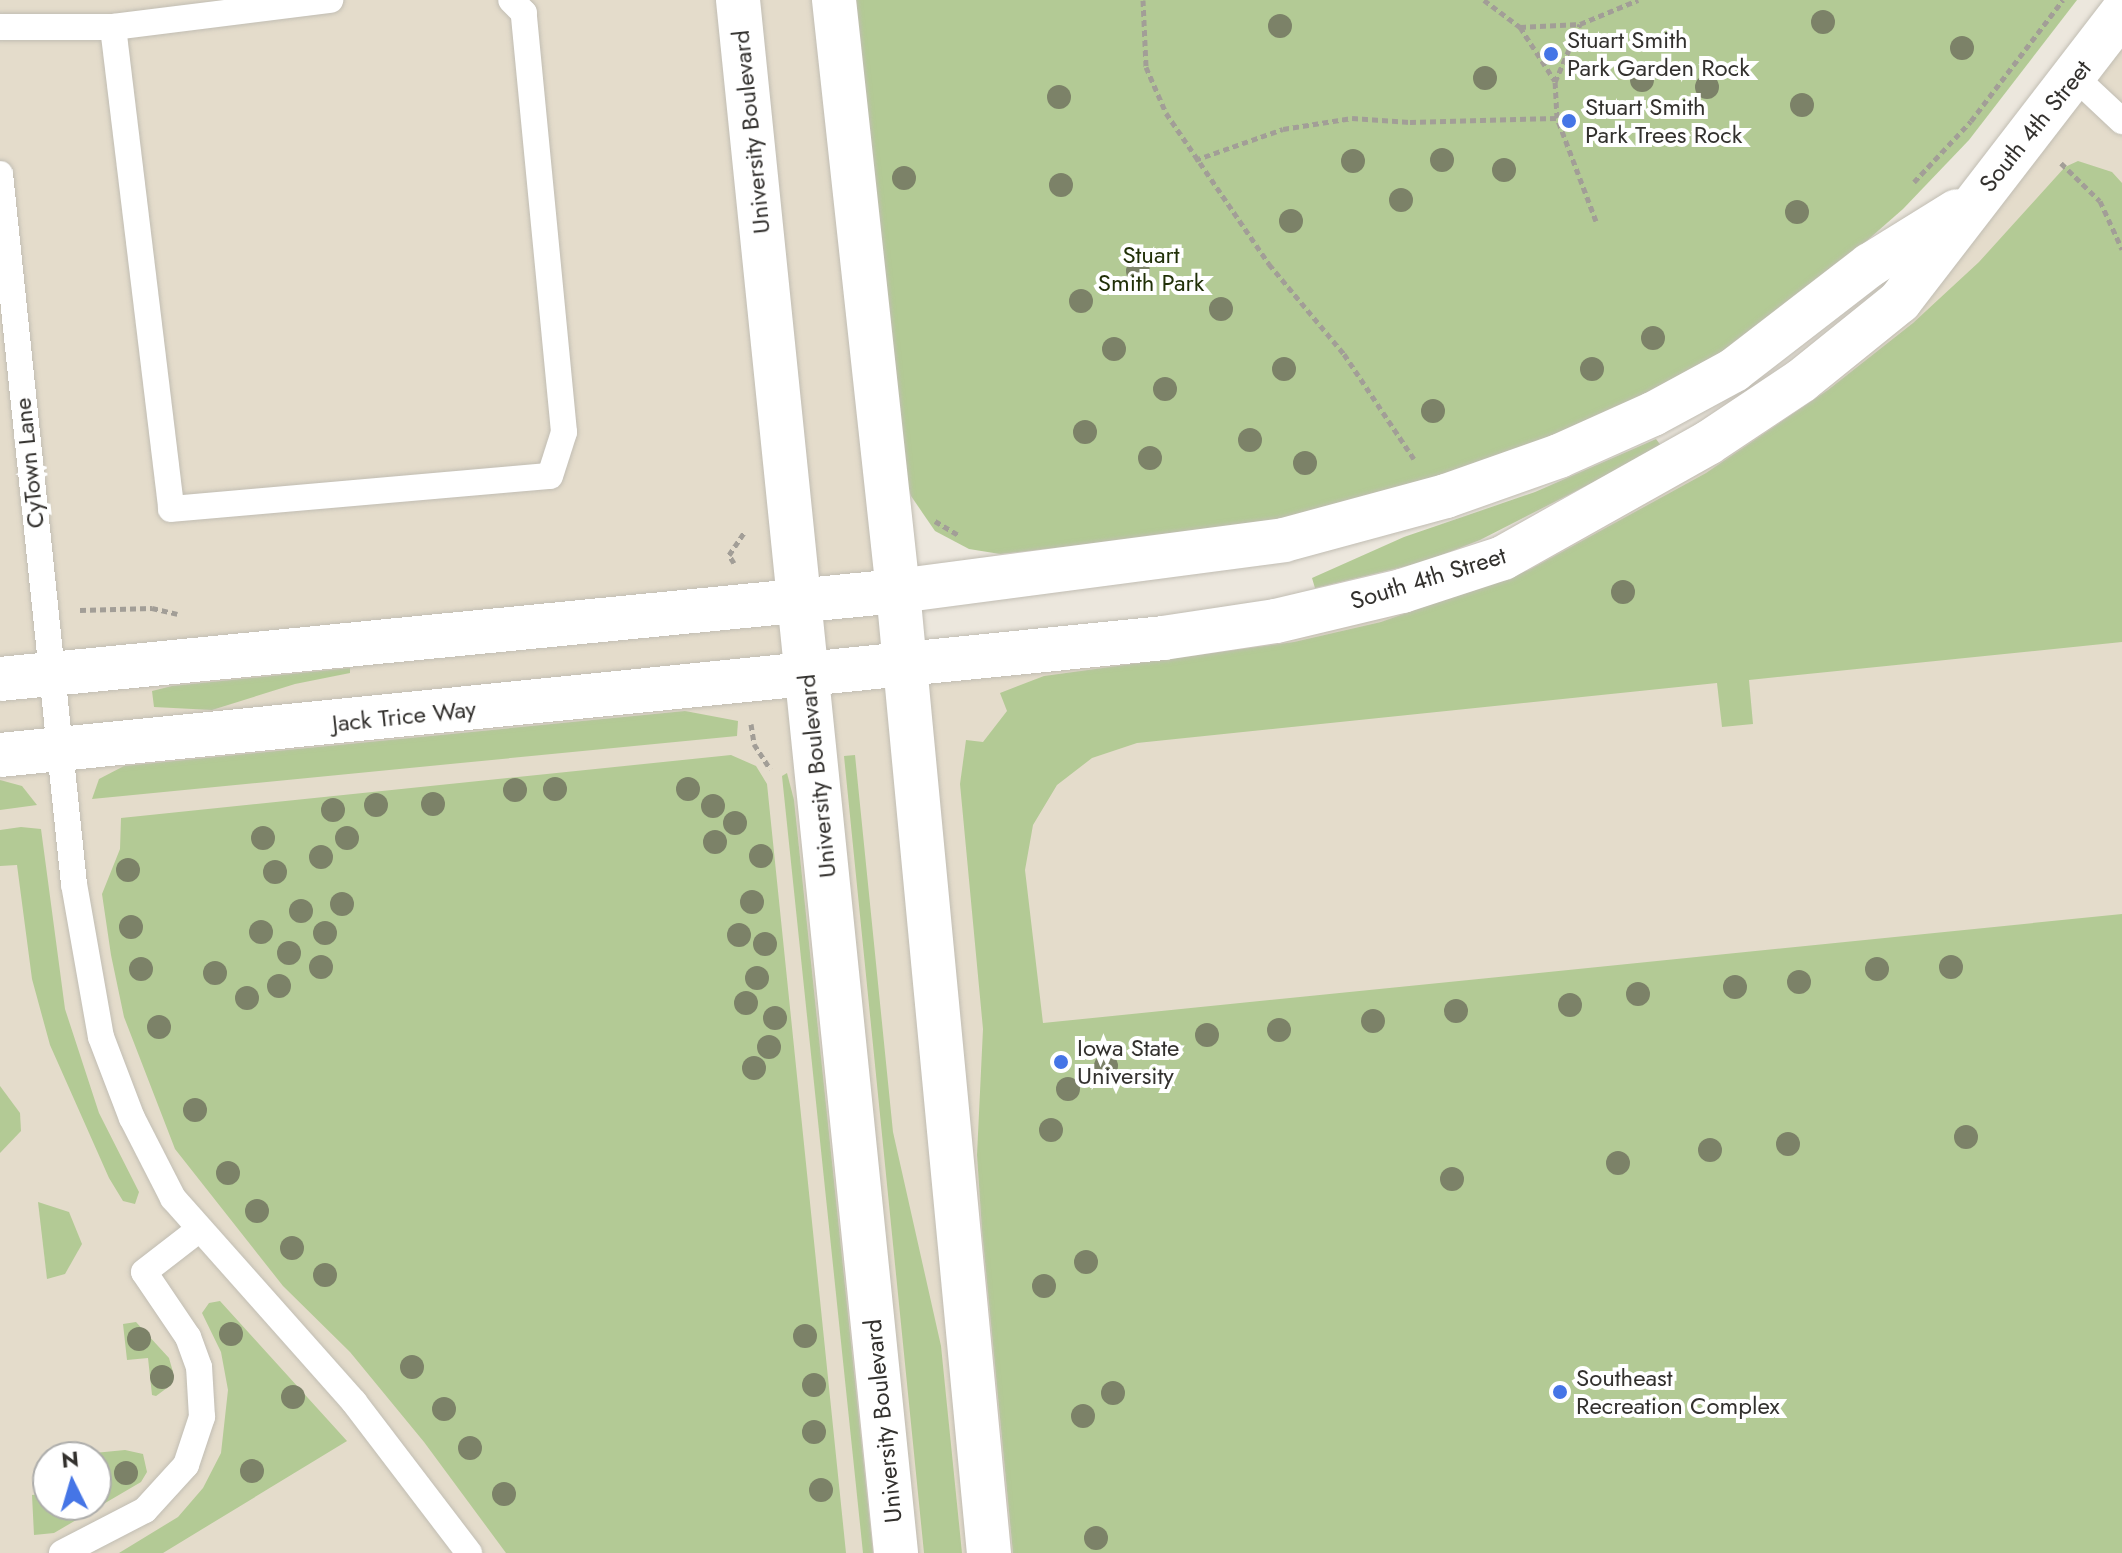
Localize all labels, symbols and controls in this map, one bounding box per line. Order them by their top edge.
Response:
place label: Stuart Smith Park Garden Rock [1567,26,1750,82]
street label: University Boulevard [726,29,776,235]
marker: Stuart Smith Park Garden Rock [1542,45,1560,63]
street label: South 4th Street [1973,54,2097,198]
place label: Stuart Smith Park Trees Rock [1585,93,1742,149]
marker: Stuart Smith Park Trees Rock [1560,112,1578,130]
park label: Stuart Smith Park [1098,241,1204,297]
street label: CyTown Lane [8,396,50,530]
street label: South 4th Street [1347,541,1509,615]
street label: University Boulevard [792,673,842,879]
street label: Jack Trice Way [331,694,477,738]
place label: Iowa State University [1077,1034,1179,1090]
marker: Iowa State University [1052,1053,1070,1071]
street label: University Boulevard [858,1318,908,1524]
place label: Southeast Recreation Complex [1576,1364,1779,1420]
marker: Southeast Recreation Complex [1551,1383,1569,1401]
north arrow [32,1441,112,1521]
text: N [60,1442,80,1476]

